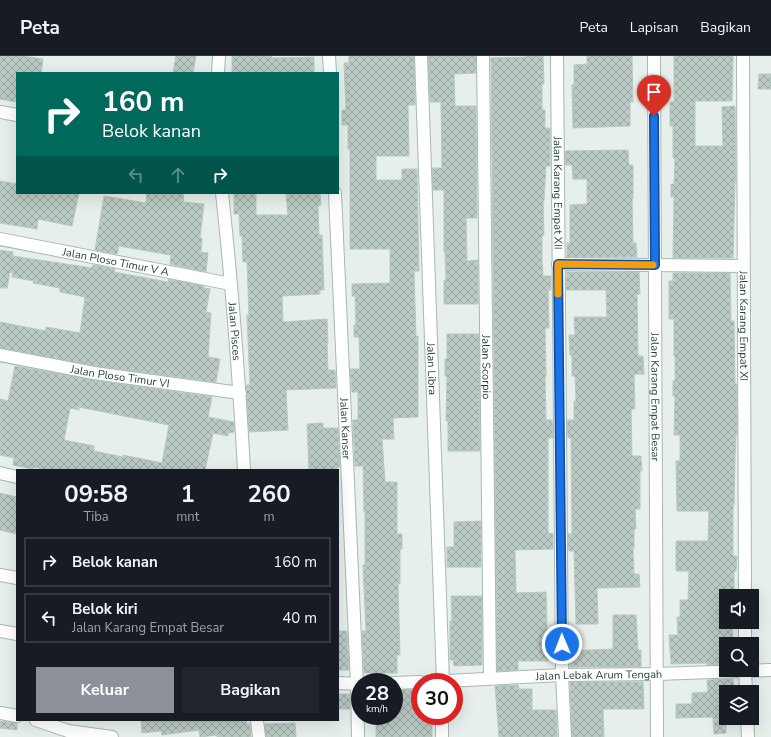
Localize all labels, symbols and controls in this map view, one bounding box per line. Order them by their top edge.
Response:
text: Peta [20,15,60,41]
text: Peta [580,18,608,37]
text: Lapisan [630,18,678,37]
text: Bagikan [700,18,751,37]
pin [637,75,671,116]
icon: arrive [643,81,665,103]
text: 160 m [102,83,185,121]
icon: right [36,88,88,140]
text: Belok kanan [102,119,201,143]
street label: Jalan Karang Empat XII [550,135,566,250]
icon: left [125,164,147,186]
icon: ahead [167,164,189,186]
icon: right [209,164,231,186]
street label: Jalan Ploso Timur V A [60,244,170,279]
street label: Jalan Karang Empat XI [736,270,752,381]
street label: Jalan Pisces [225,301,245,361]
street label: Jalan Karang Empat Besar [648,332,663,461]
street label: Jalan Scorpio [479,334,494,399]
street label: Jalan Libra [424,341,440,395]
street label: Jalan Ploso Timur VI [68,361,171,391]
street label: Jalan Kanser [337,397,354,460]
text: 09:58 [64,478,128,510]
text: 1 [180,478,195,510]
text: 260 [247,478,291,510]
text: Tiba [83,508,109,526]
text: mnt [176,508,199,526]
text: m [264,508,275,526]
icon: right [38,551,60,573]
text: Belok kanan [72,552,158,572]
text: 160 m [273,552,317,572]
map controls [719,589,759,725]
button: sound [719,589,759,629]
text: Belok kiri [72,599,137,619]
icon: left [38,607,60,629]
text: 40 m [282,608,317,628]
text: Jalan Karang Empat Besar [72,619,224,637]
position arrow [541,623,583,665]
button: search [719,637,759,677]
street label: Jalan Lebak Arum Tengah [534,666,662,684]
button: Keluar [36,667,174,713]
button: Bagikan [182,667,319,713]
speed limit sign: 30 [411,673,463,725]
text: 28 [365,680,389,707]
button: layers [719,685,759,725]
text: km/h [366,702,388,716]

